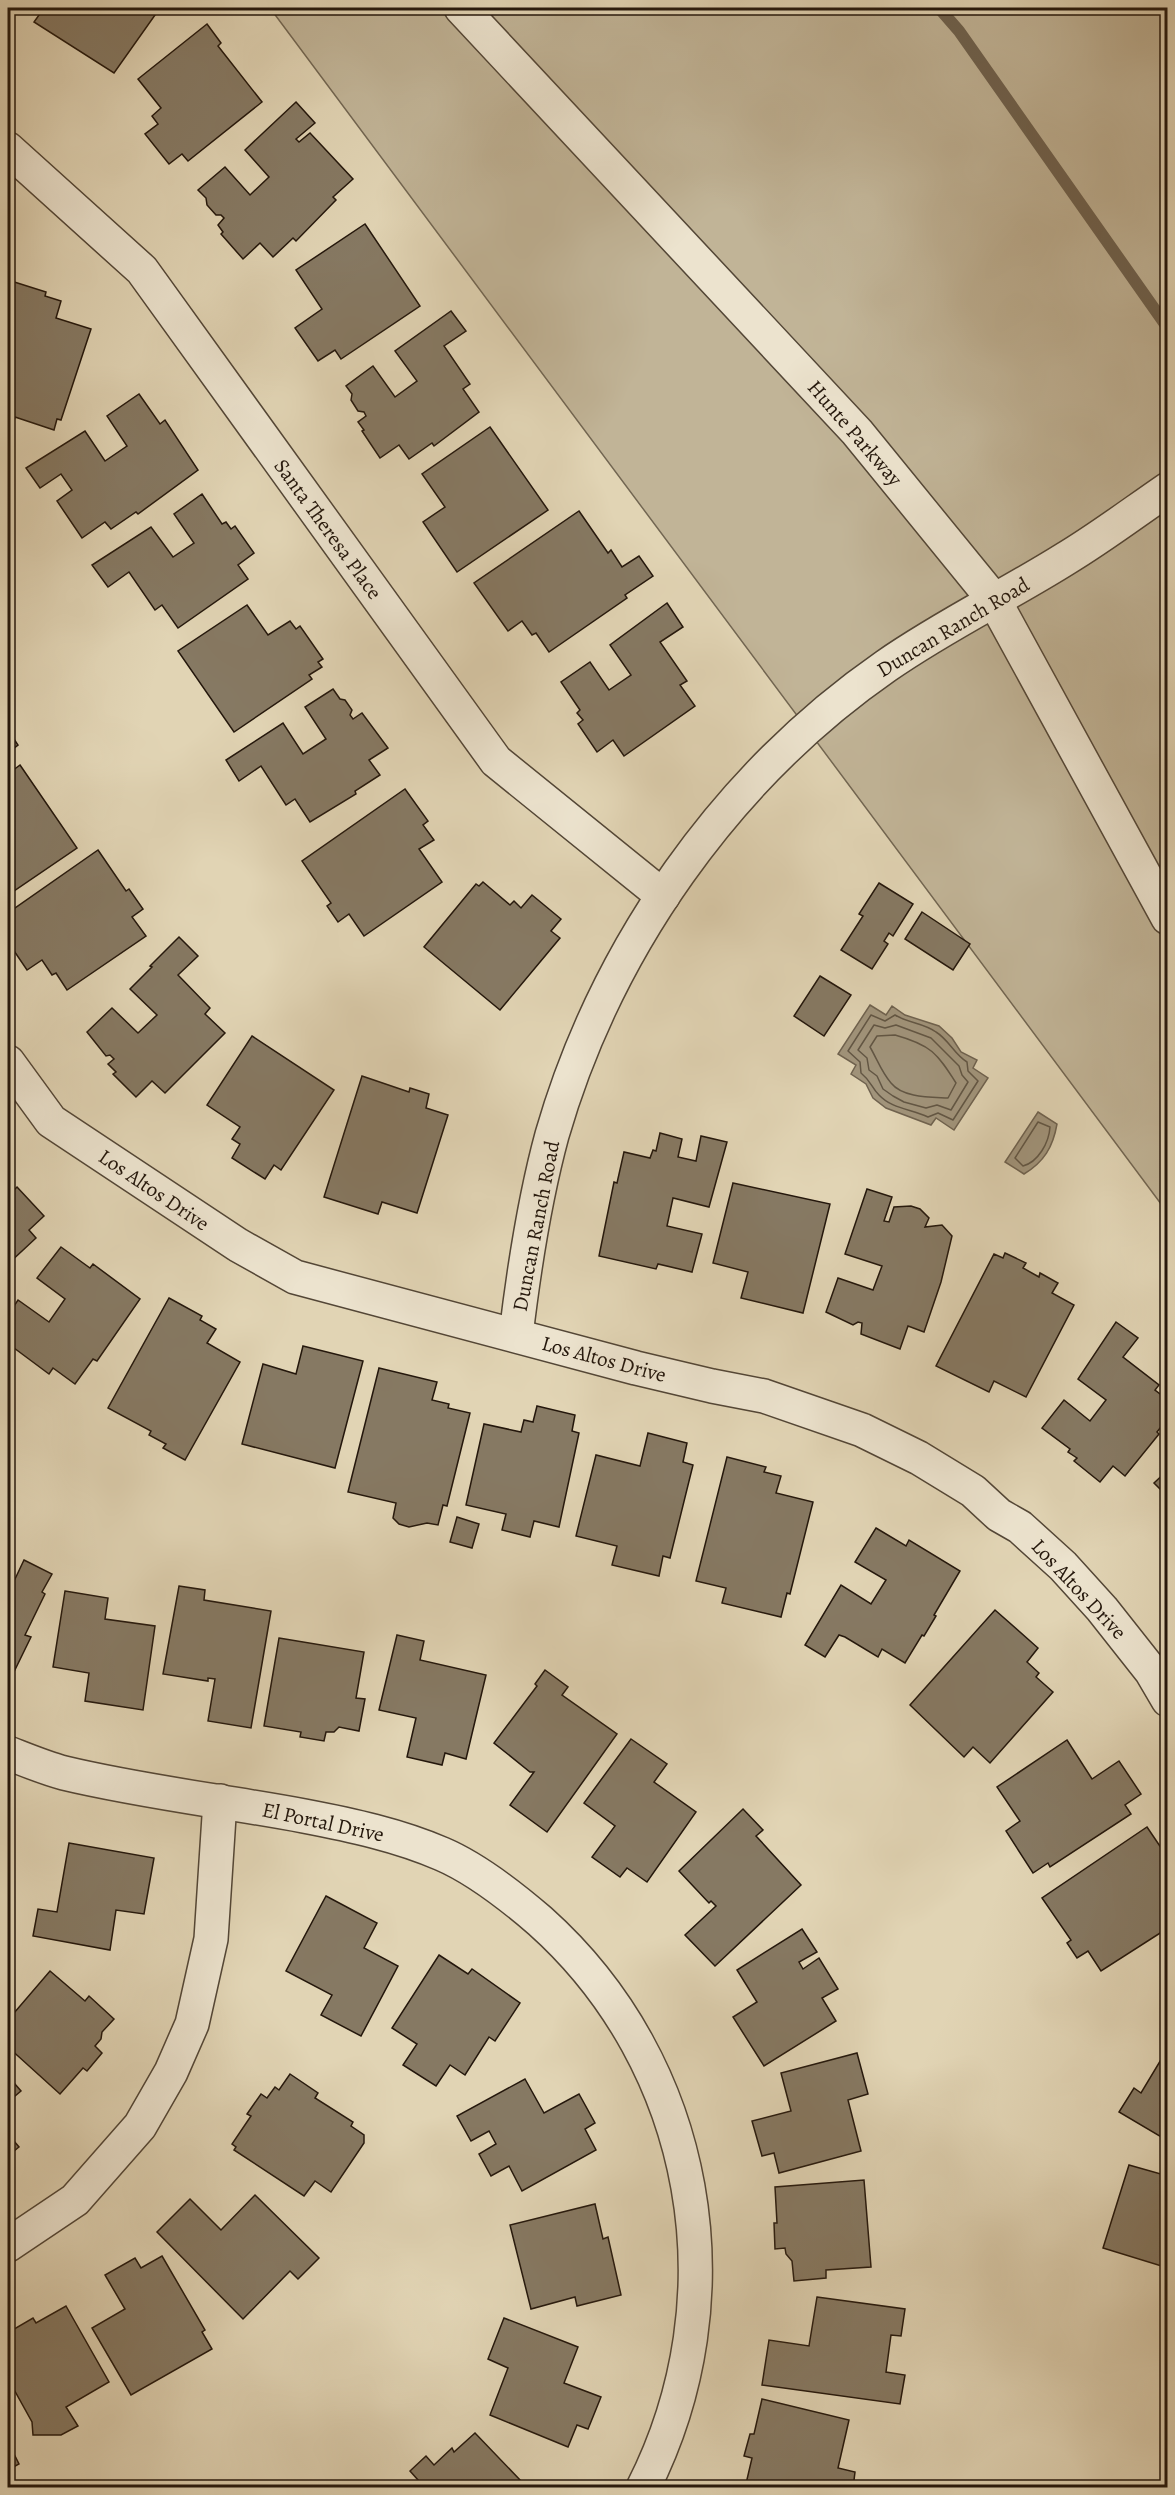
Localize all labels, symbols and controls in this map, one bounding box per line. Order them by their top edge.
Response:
street label: Hunte Parkway [801,374,909,492]
street label: Santa Theresa Place [268,453,388,605]
street label: Duncan Ranch Road [871,570,1035,684]
street label: Duncan Ranch Road [506,1137,566,1314]
street label: Los Altos Drive [93,1143,215,1237]
street label: Los Altos Drive [539,1329,669,1389]
street label: Los Altos Drive [1025,1533,1133,1645]
street label: El Portal Drive [259,1795,387,1849]

